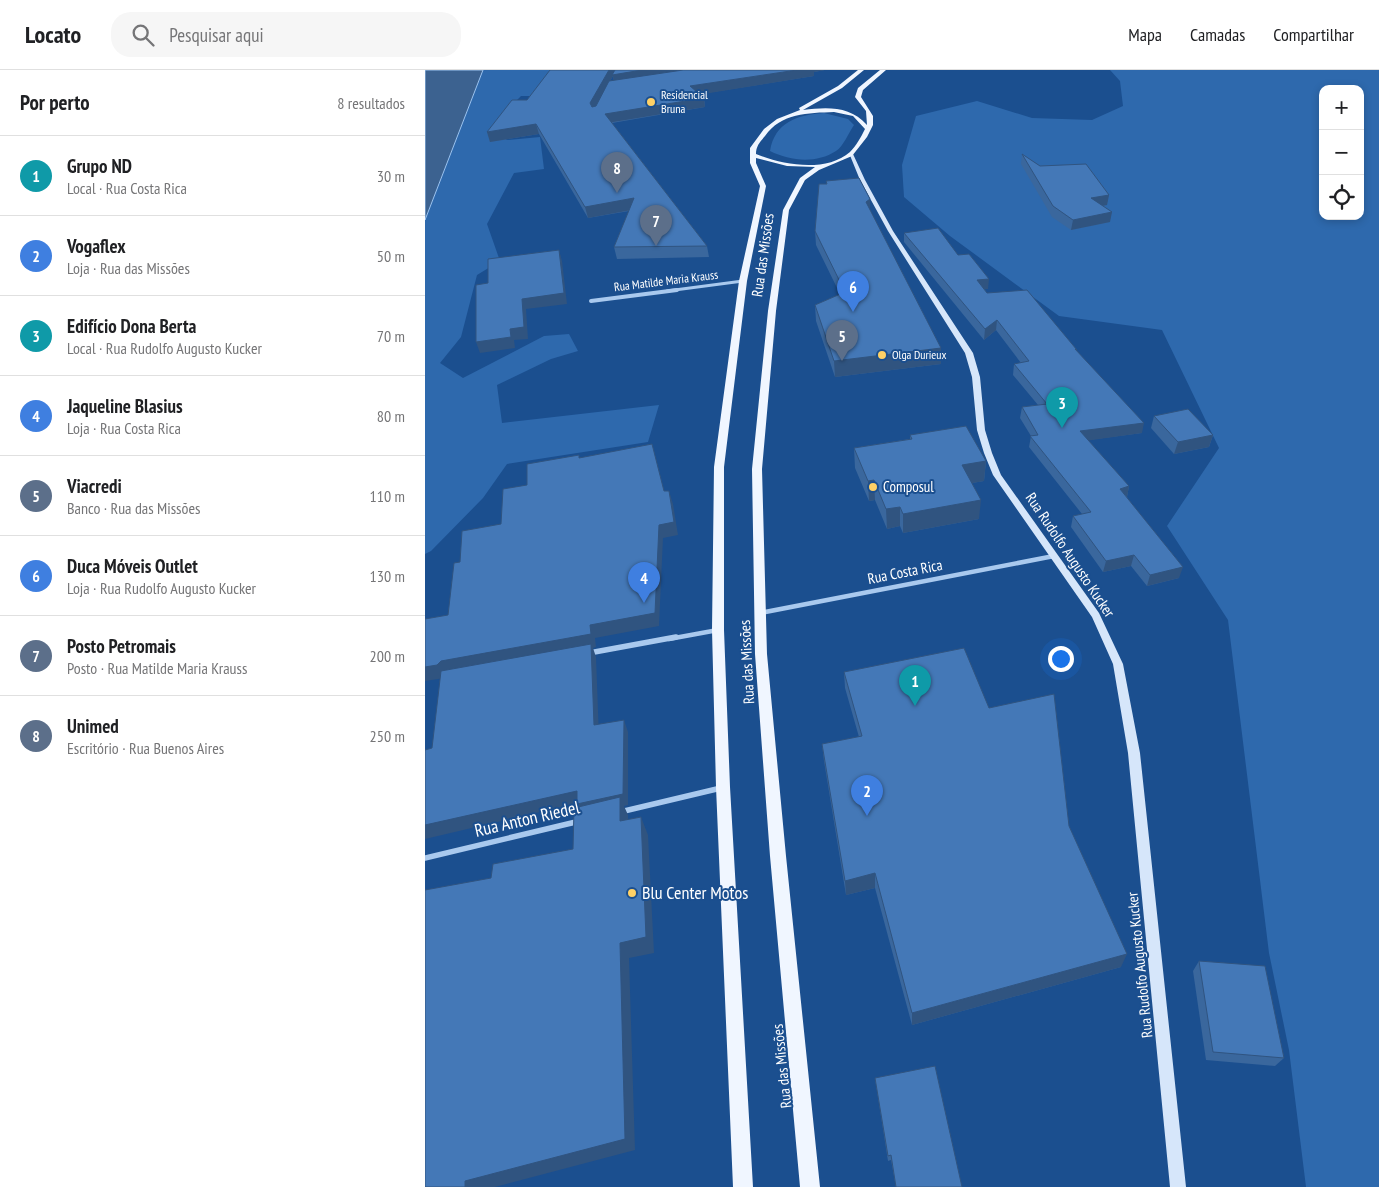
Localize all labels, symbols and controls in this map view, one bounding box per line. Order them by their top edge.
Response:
search box [111,12,461,57]
text: Locato [25,19,81,50]
icon: search [129,21,157,49]
text: Pesquisar aqui [169,23,264,47]
text: Mapa [1128,23,1162,46]
text: Camadas [1190,23,1245,46]
text: Compartilhar [1273,23,1354,46]
map controls [1319,85,1364,220]
button: + [1319,85,1364,130]
place label: Residencial Bruna [661,87,708,116]
text: Por perto [20,89,90,116]
text: 8 resultados [337,93,405,113]
marker: Residencial Bruna [645,96,657,108]
button: − [1319,130,1364,175]
pin: 8 [601,152,633,193]
text: Grupo ND [67,154,132,178]
text: 1 [32,166,40,186]
text: 30 m [377,166,405,186]
button: locate [1319,175,1364,220]
text: Local · Rua Costa Rica [67,178,187,198]
pin: 7 [640,205,672,246]
street label: Rua das Missões [747,212,778,298]
text: Vogaflex [67,234,126,258]
text: 2 [32,246,40,266]
text: 50 m [377,246,405,266]
text: Loja · Rua das Missões [67,258,190,278]
street label: Rua Matilde Maria Krauss [613,267,719,294]
pin: 6 [837,271,869,312]
text: Edifício Dona Berta [67,314,196,338]
pin: 5 [826,320,858,361]
text: 3 [32,326,40,346]
text: 70 m [377,326,405,346]
text: Local · Rua Rudolfo Augusto Kucker [67,338,262,358]
place label: Olga Durieux [892,347,946,362]
marker: Olga Durieux [876,349,888,361]
pin: 3 [1046,387,1078,428]
text: Jaqueline Blasius [67,394,183,418]
text: 4 [32,406,40,426]
text: 80 m [377,406,405,426]
text: Loja · Rua Costa Rica [67,418,181,438]
text: Viacredi [67,474,122,498]
place label: Composul [883,477,934,496]
marker: Composul [867,481,879,493]
text: 5 [32,486,40,506]
text: 110 m [370,486,405,506]
street label: Rua Rudolfo Augusto Kucker [1022,489,1120,621]
text: Banco · Rua das Missões [67,498,200,518]
text: Duca Móveis Outlet [67,554,198,578]
street label: Rua Costa Rica [866,555,944,588]
pin: 4 [628,562,660,603]
text: 6 [32,566,40,586]
text: 130 m [370,566,405,586]
text: Loja · Rua Rudolfo Augusto Kucker [67,578,256,598]
street label: Rua das Missões [735,619,758,705]
text: Posto Petromais [67,634,176,658]
text: 7 [32,646,40,666]
text: 200 m [370,646,405,666]
your location [1048,646,1074,672]
text: Posto · Rua Matilde Maria Krauss [67,658,247,678]
pin: 1 [899,665,931,706]
text: Unimed [67,714,119,738]
text: 8 [32,726,40,746]
text: 250 m [370,726,405,746]
text: Escritório · Rua Buenos Aires [67,738,224,758]
pin: 2 [851,775,883,816]
street label: Rua Anton Riedel [472,795,582,842]
place label: Blu Center Motos [642,881,748,904]
marker: Blu Center Motos [626,887,638,899]
street label: Rua Rudolfo Augusto Kucker [1122,890,1157,1039]
street label: Rua das Missões [768,1023,795,1109]

